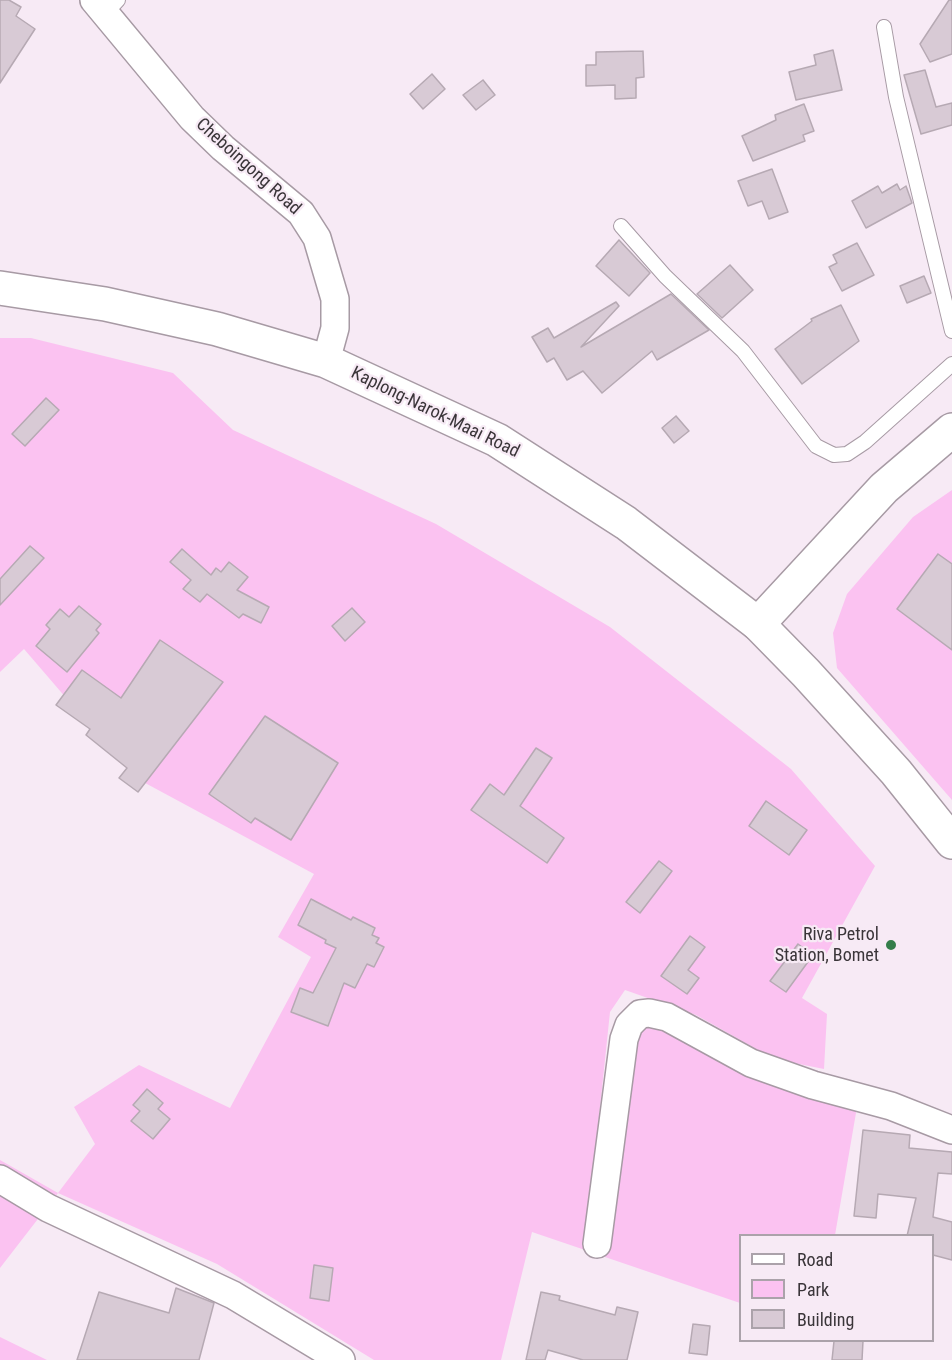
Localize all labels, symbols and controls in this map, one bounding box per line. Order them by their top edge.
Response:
street label: Cheboingong Road [191,114,305,220]
street label: Kaplong-Narok-Maai Road [347,363,523,463]
place label: Riva Petrol Station, Bomet [775,924,879,966]
marker: Riva Petrol Station, Bomet [884,938,898,952]
legend [739,1234,934,1342]
text: Road [797,1249,833,1270]
text: Park [797,1279,829,1300]
text: Building [797,1309,854,1330]

